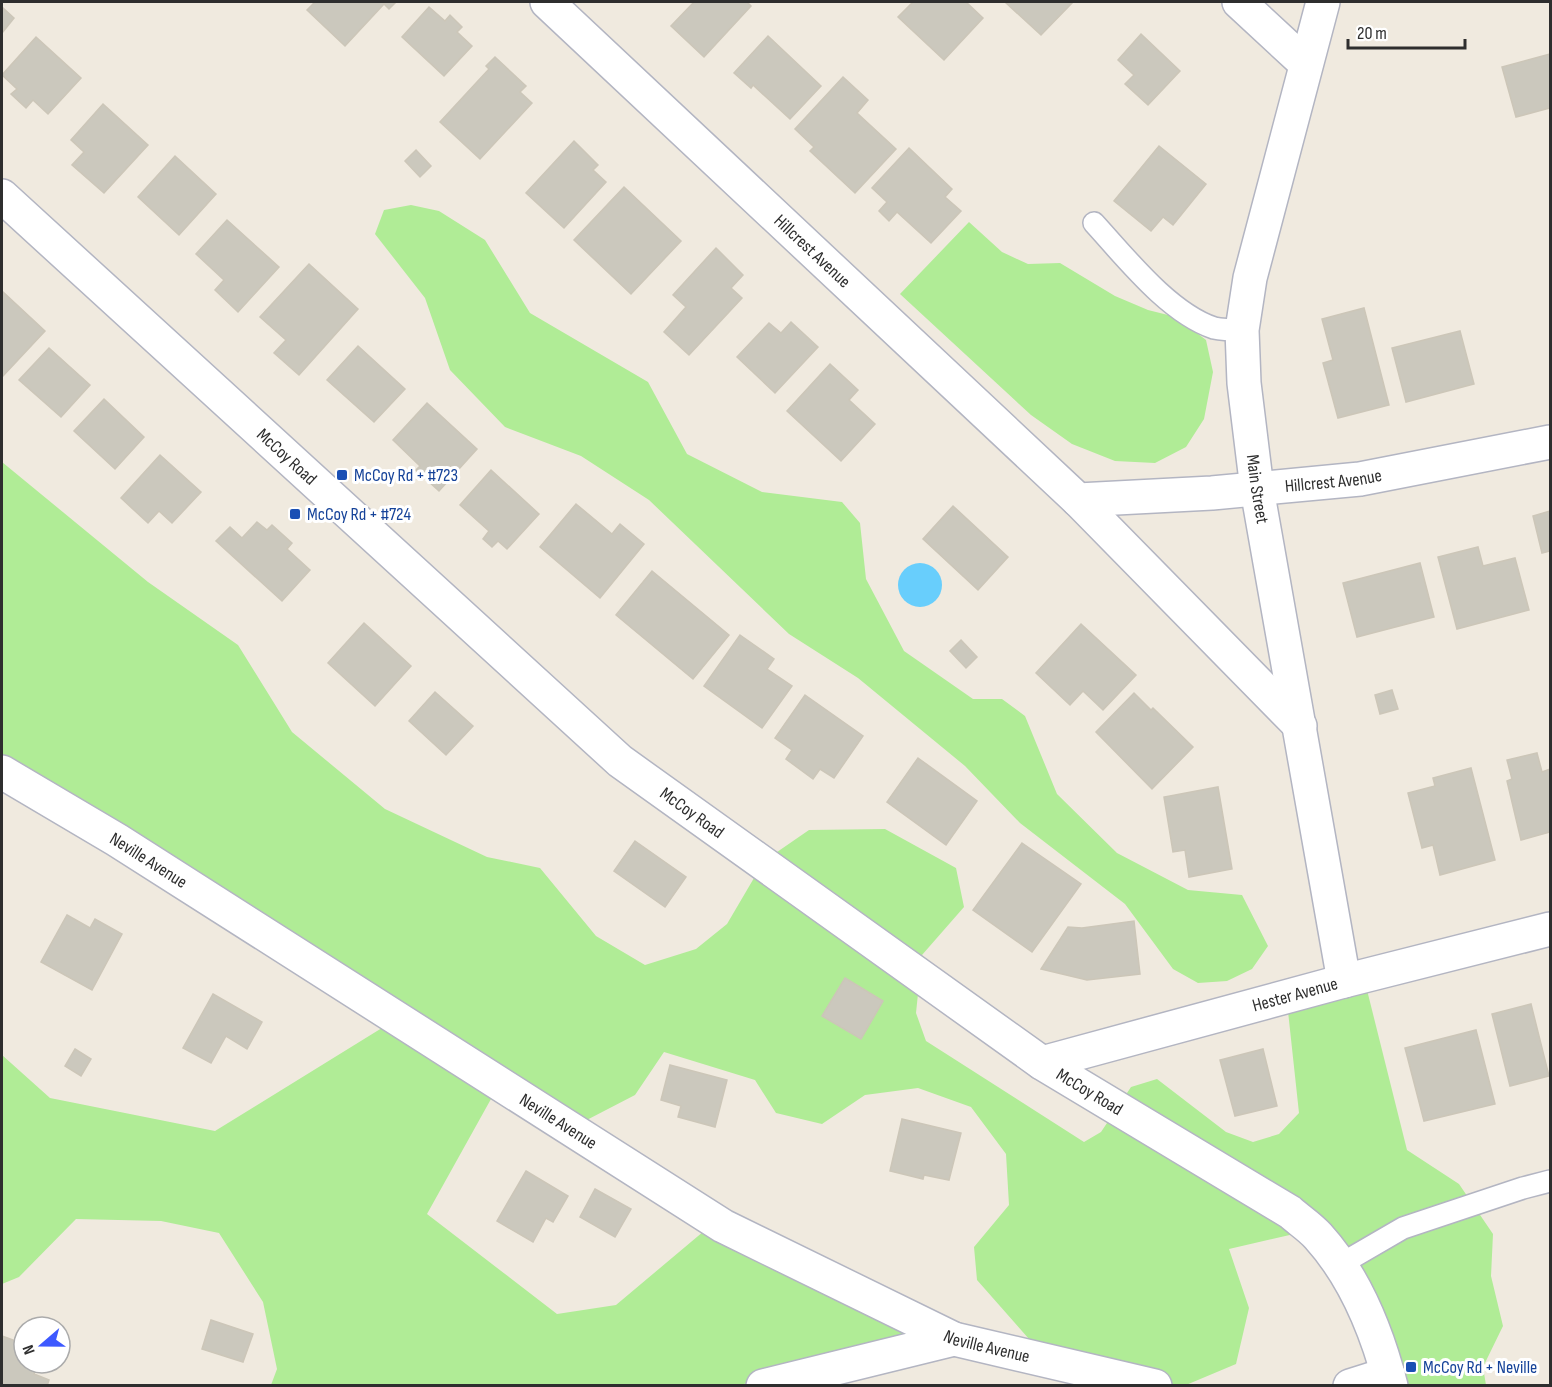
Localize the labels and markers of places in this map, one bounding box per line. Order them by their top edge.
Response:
place label: McCoy Rd + #723 [354,465,458,486]
marker: McCoy Rd + #723 [335,468,349,482]
place label: McCoy Rd + #724 [307,504,411,525]
marker: McCoy Rd + #724 [288,507,302,521]
place label: McCoy Rd + Neville [1423,1357,1537,1378]
marker: McCoy Rd + Neville [1404,1360,1418,1374]

